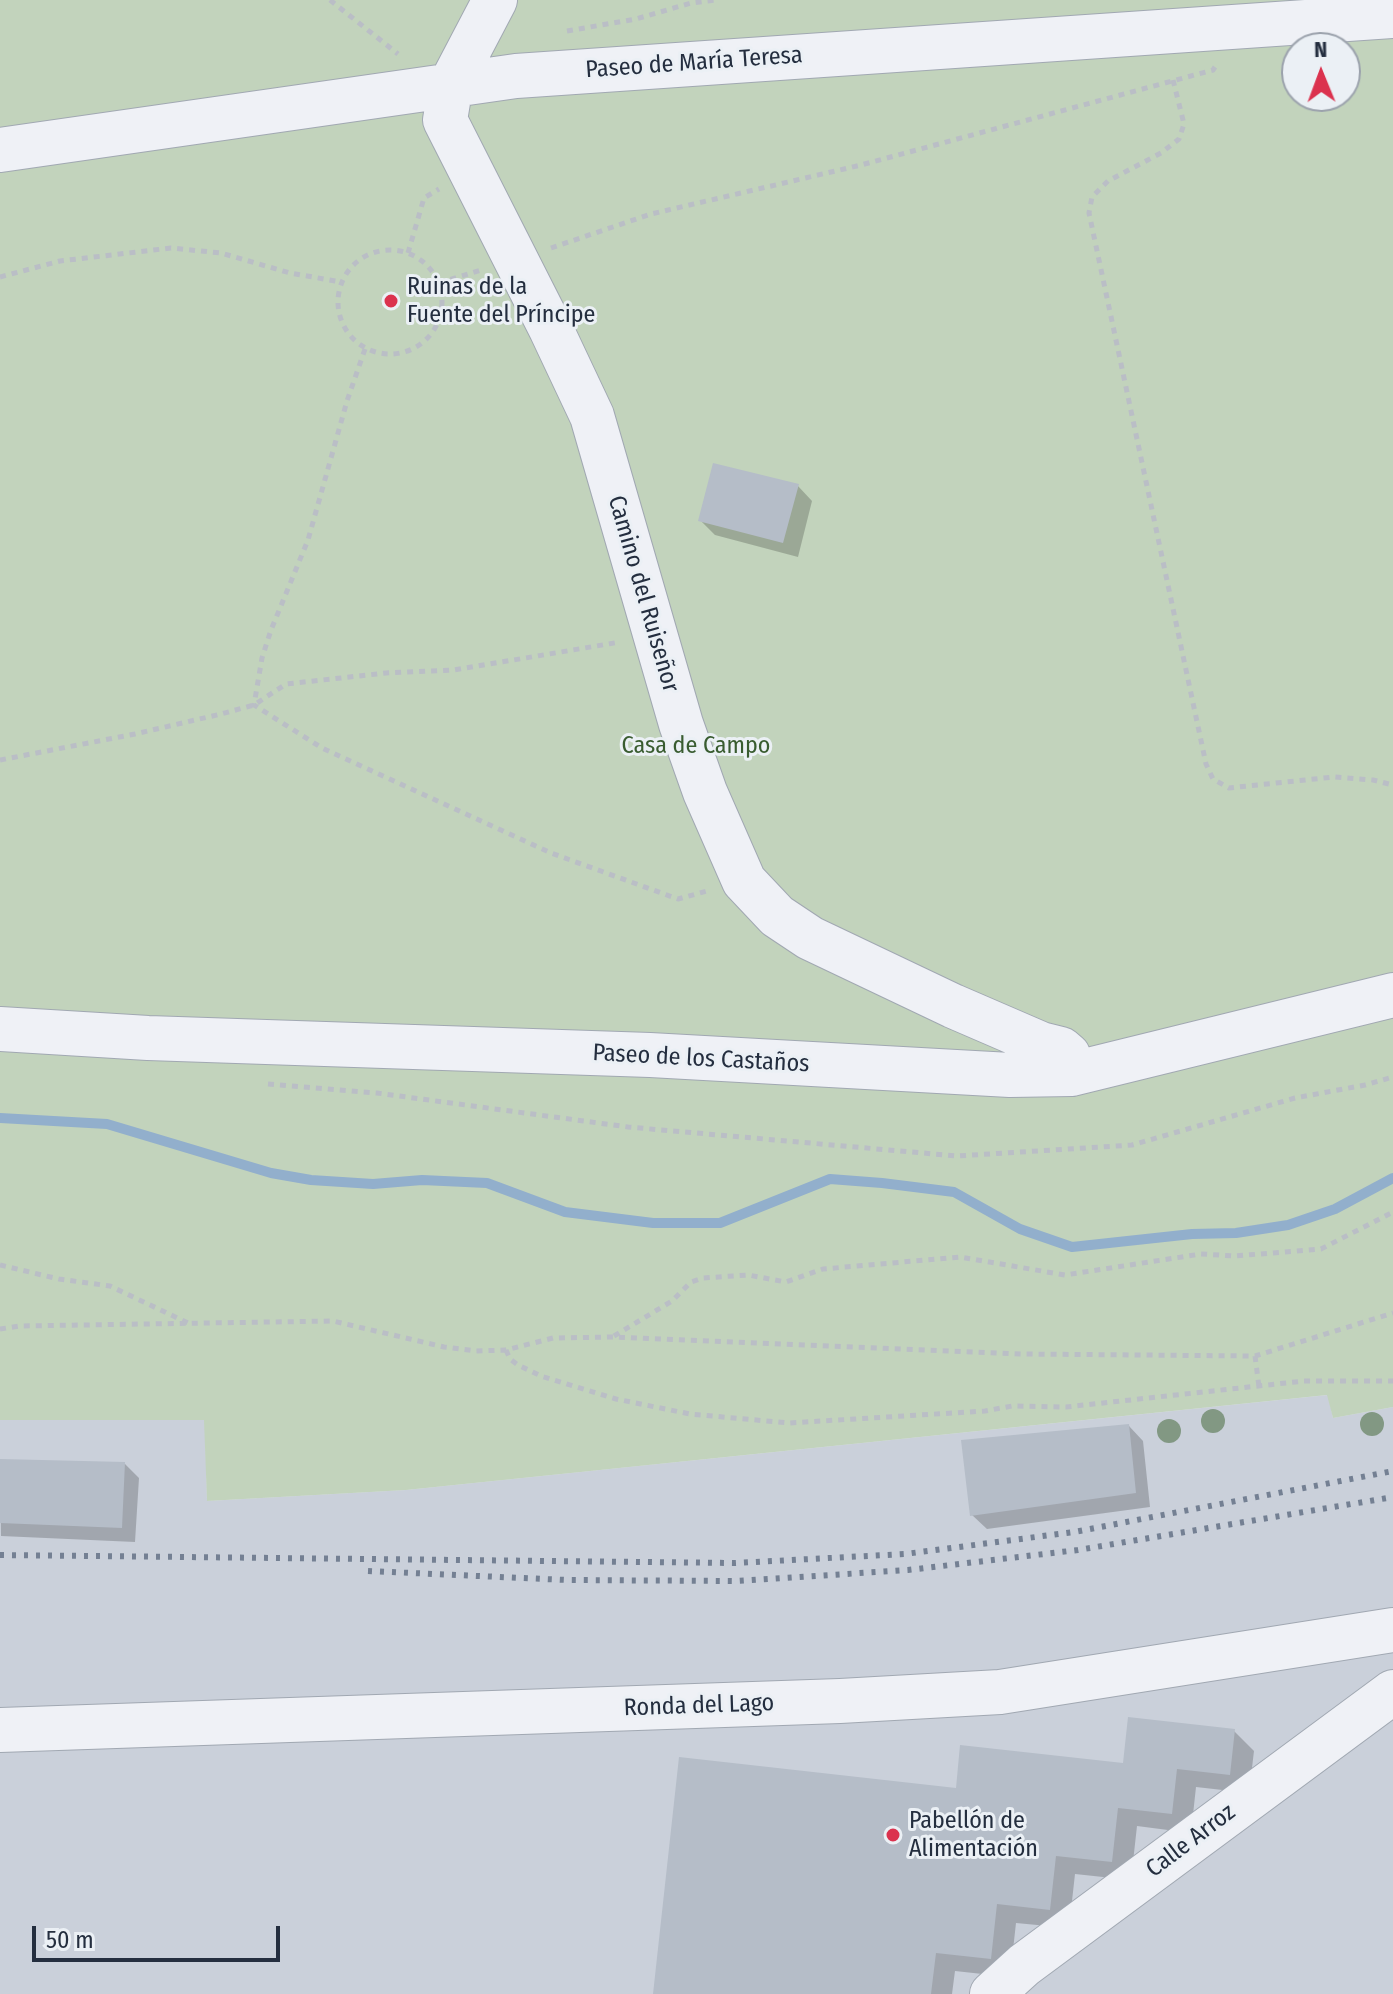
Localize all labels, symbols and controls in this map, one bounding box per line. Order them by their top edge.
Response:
north arrow [1281,32,1361,112]
text: N [1314,36,1327,63]
street label: Paseo de María Teresa [585,41,803,85]
place label: Ruinas de la Fuente del Príncipe [407,273,595,329]
marker: Ruinas de la Fuente del Príncipe [382,292,400,310]
street label: Camino del Ruiseñor [601,492,685,696]
park label: Casa de Campo [622,732,770,760]
street label: Paseo de los Castaños [592,1039,810,1079]
street label: Ronda del Lago [623,1689,775,1723]
street label: Calle Arroz [1141,1798,1241,1884]
place label: Pabellón de Alimentación [909,1807,1038,1863]
marker: Pabellón de Alimentación [884,1826,902,1844]
scale bar [36,1910,284,1960]
text: 50 m [46,1926,94,1954]

